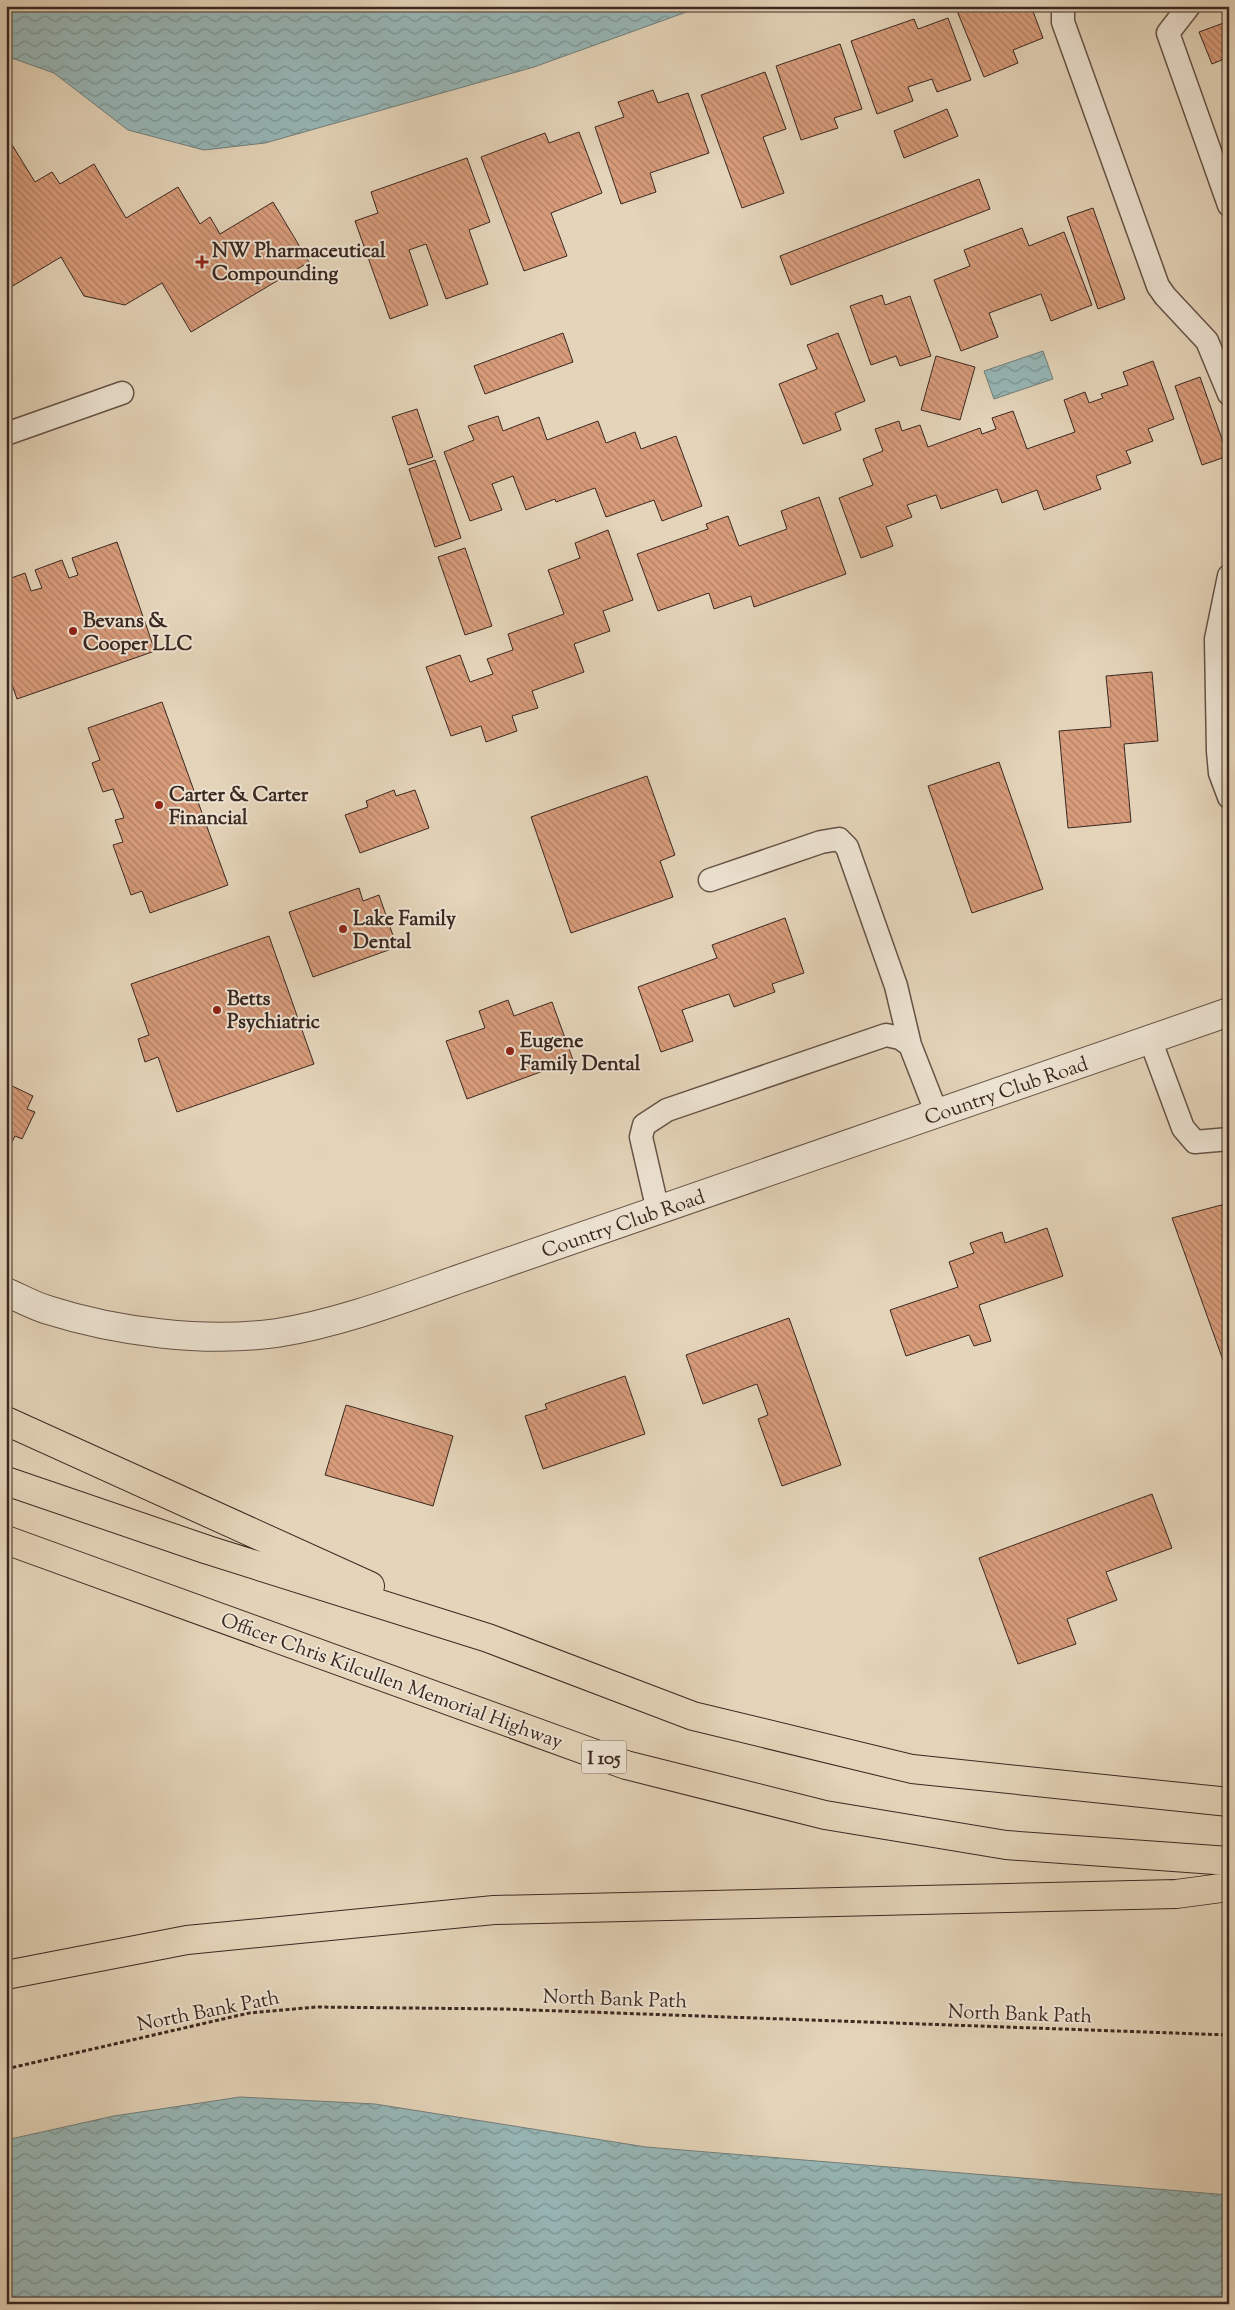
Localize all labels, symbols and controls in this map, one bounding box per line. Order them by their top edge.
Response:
place label: NW Pharmaceutical Compounding [212,238,386,290]
marker: NW Pharmaceutical Compounding [196,256,208,268]
place label: Bevans & Cooper LLC [83,608,193,660]
marker: Bevans & Cooper LLC [67,625,79,637]
place label: Carter & Carter Financial [169,782,309,834]
marker: Carter & Carter Financial [153,799,165,811]
place label: Lake Family Dental [353,906,456,958]
marker: Lake Family Dental [337,923,349,935]
place label: Betts Psychiatric [227,986,320,1038]
marker: Betts Psychiatric [211,1004,223,1016]
place label: Eugene Family Dental [520,1028,641,1080]
marker: Eugene Family Dental [504,1045,516,1057]
street label: Country Club Road [921,1051,1092,1134]
street label: Country Club Road [538,1184,709,1267]
street label: Officer Chris Kilcullen Memorial Highway [216,1607,566,1758]
road number: I 105 [582,1740,626,1774]
street label: North Bank Path [542,1983,688,2018]
street label: North Bank Path [135,1984,282,2040]
street label: North Bank Path [947,1998,1093,2033]

